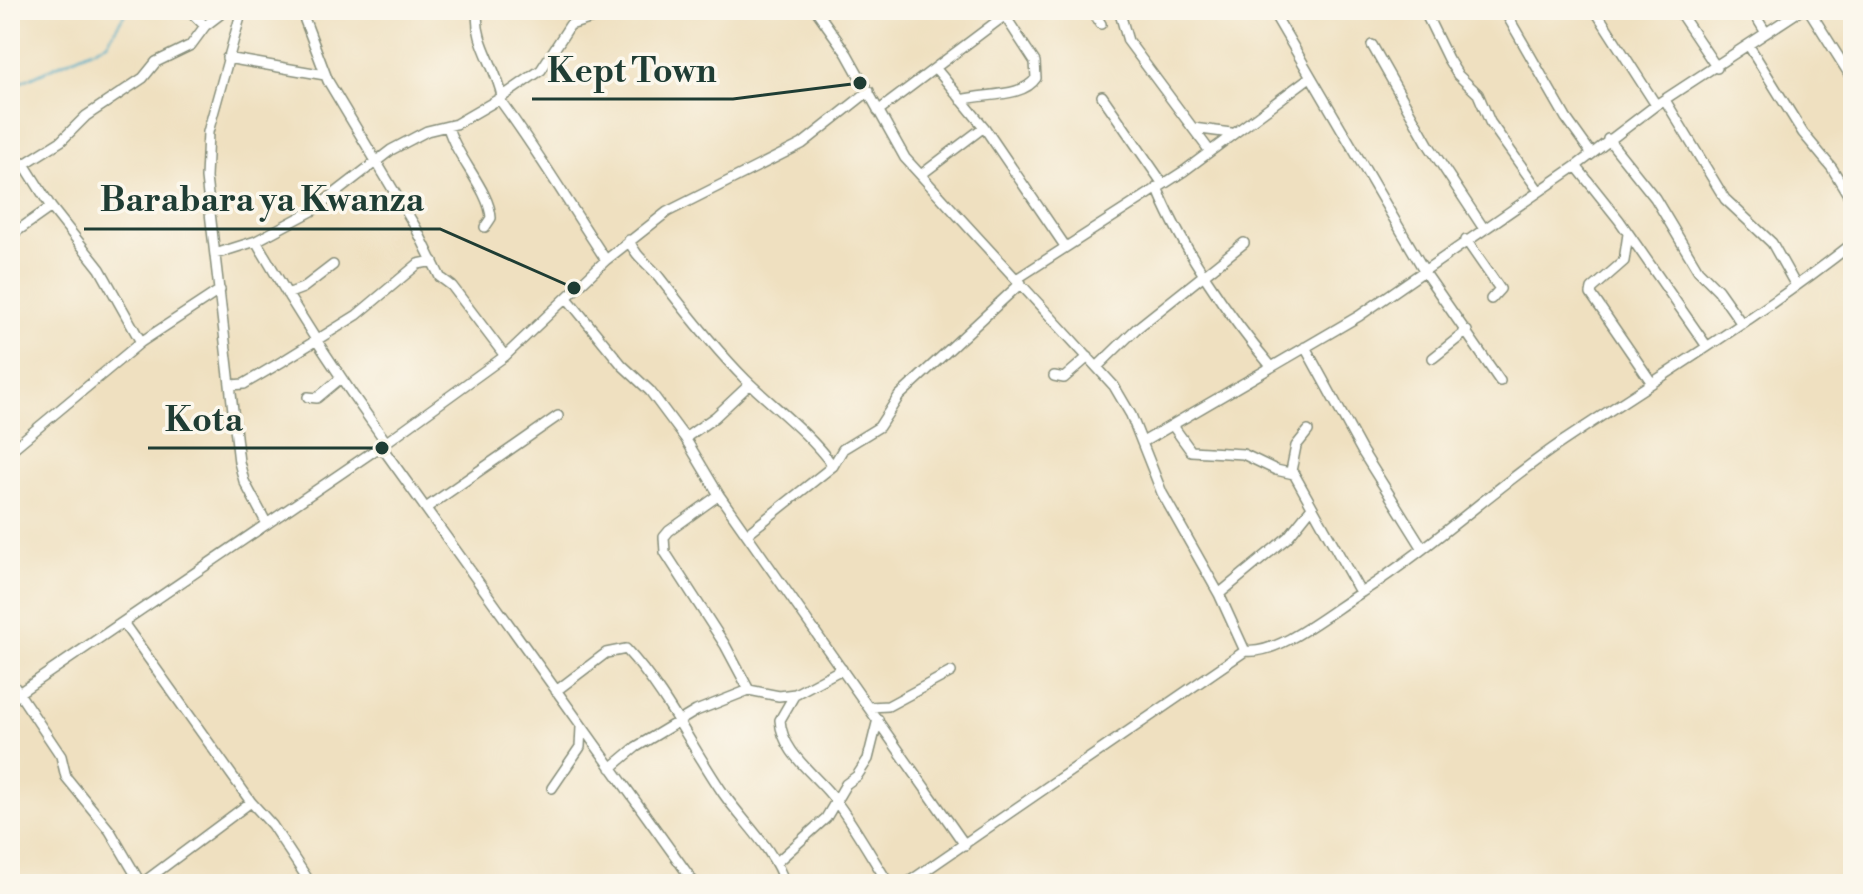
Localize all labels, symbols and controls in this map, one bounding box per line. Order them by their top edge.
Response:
callout: Kept Town [532,41,733,99]
text: Kept Town [547,51,717,93]
callout: Barabara ya Kwanza [84,171,440,229]
text: Barabara ya Kwanza [100,180,425,222]
callout: Kota [148,390,259,448]
text: Kota [165,400,244,442]

